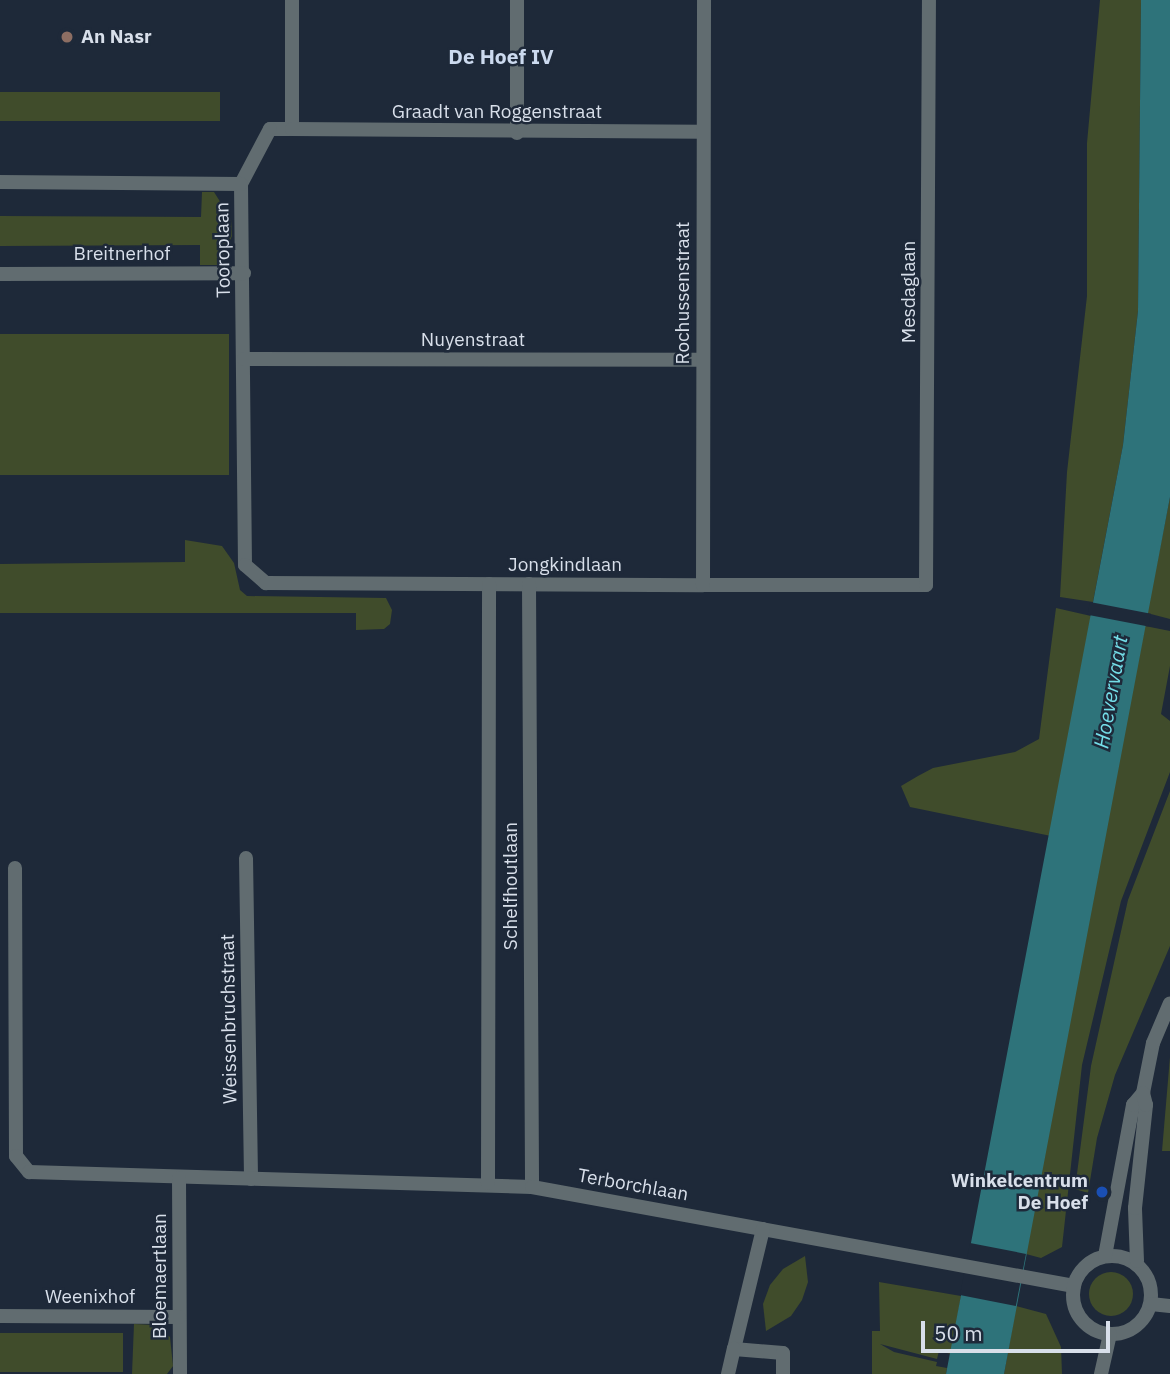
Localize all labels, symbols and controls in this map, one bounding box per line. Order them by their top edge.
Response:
place label: An Nasr [81,26,152,48]
marker: An Nasr [59,29,75,45]
district label: De Hoef IV [448,43,554,69]
street label: Graadt van Roggenstraat [392,101,602,123]
street label: Tooroplaan [211,202,235,298]
street label: Rochussenstraat [672,222,694,364]
street label: Mesdaglaan [898,241,920,343]
street label: Breitnerhof [74,243,170,265]
street label: Nuyenstraat [421,329,525,351]
street label: Jongkindlaan [508,554,622,576]
water label: Hoevervaart [1088,634,1132,750]
street label: Schelfhoutlaan [500,822,522,950]
street label: Weissenbruchstraat [216,934,242,1104]
street label: Terborchlaan [576,1164,690,1206]
place label: Winkelcentrum De Hoef [951,1170,1088,1214]
marker: Winkelcentrum De Hoef [1094,1184,1110,1200]
street label: Bloemaertlaan [149,1213,171,1339]
street label: Weenixhof [45,1286,135,1308]
scale bar [925,1308,1114,1352]
text: 50 m [934,1319,983,1347]

